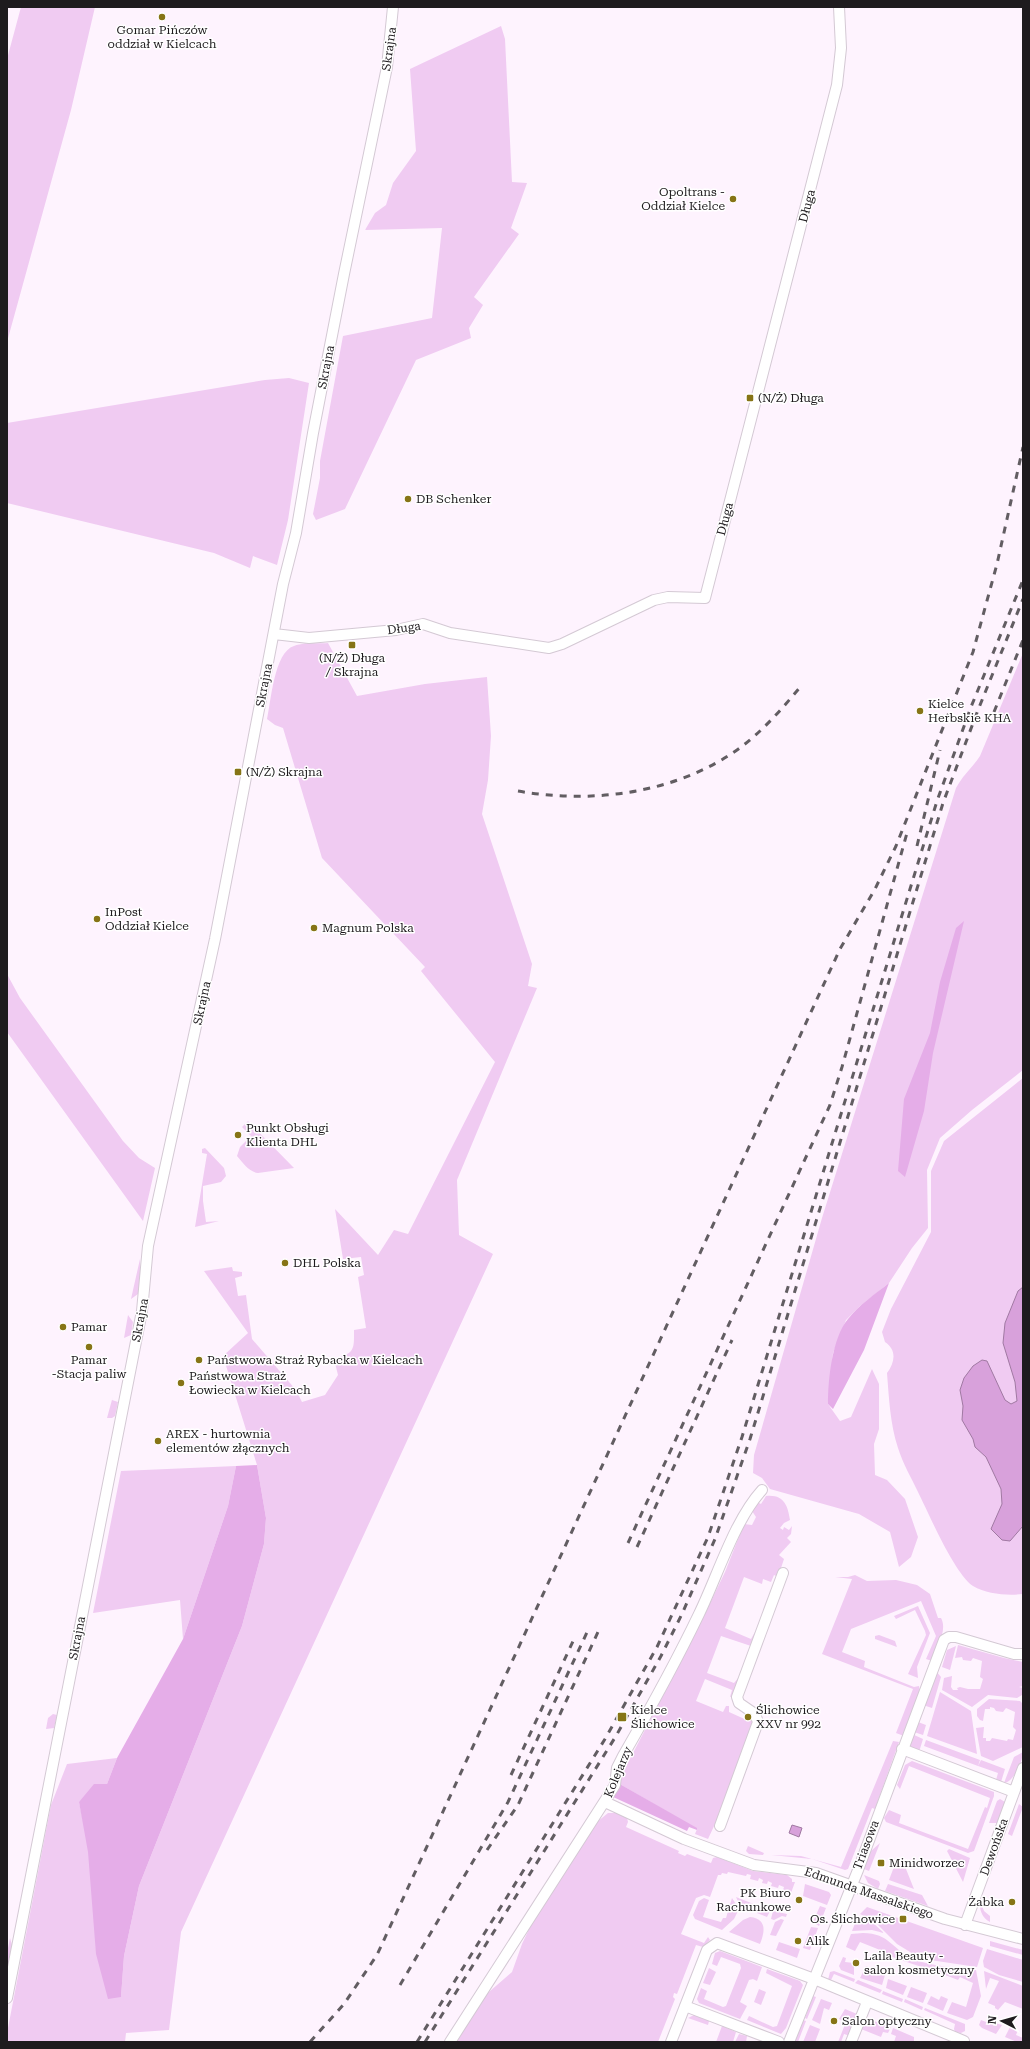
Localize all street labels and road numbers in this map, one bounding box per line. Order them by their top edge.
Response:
street label: Skrajna [379,26,399,72]
street label: Długa [796,187,818,224]
street label: Skrajna [315,343,337,390]
street label: Długa [714,500,736,537]
street label: Długa [386,619,422,637]
street label: Skrajna [253,661,275,708]
street label: Skrajna [191,979,214,1026]
street label: Skrajna [129,1296,151,1343]
street label: Skrajna [66,1614,88,1661]
street label: Kolejarzy [601,1744,635,1800]
street label: Dewońska [977,1816,1011,1878]
street label: Triasowa [850,1818,882,1872]
street label: Edmunda Massalskiego [803,1864,935,1922]

